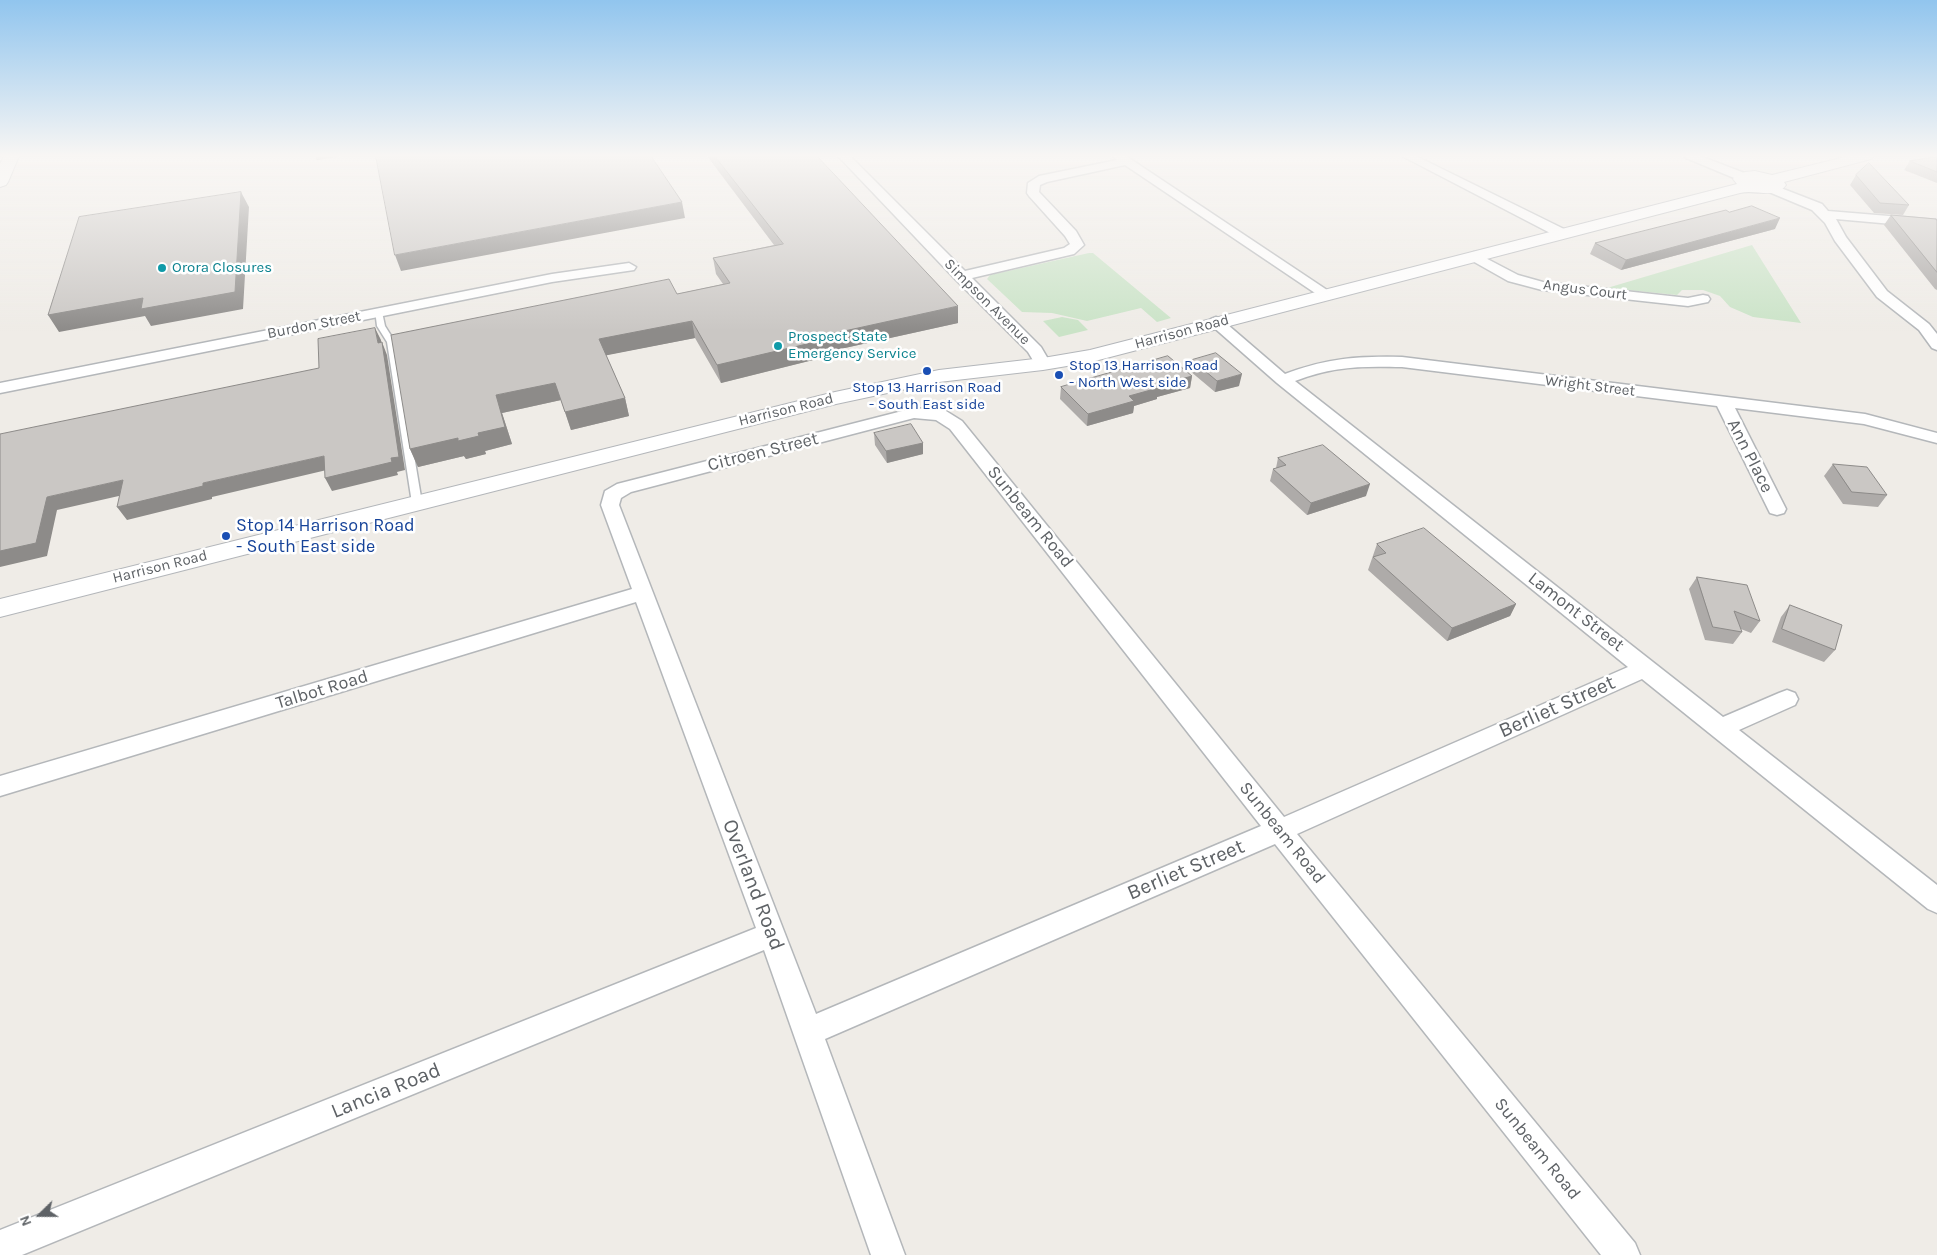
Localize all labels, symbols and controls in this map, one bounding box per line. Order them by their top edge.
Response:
street label: Simpson Avenue [940,255,1034,349]
place label: Orora Closures [172,259,272,277]
marker: Orora Closures [156,262,168,274]
street label: Angus Court [1542,276,1628,304]
street label: Burdon Street [266,307,362,343]
street label: Harrison Road [1133,311,1231,353]
place label: Prospect State Emergency Service [788,328,916,363]
marker: Prospect State Emergency Service [772,340,784,352]
place label: Stop 13 Harrison Road - North West side [1069,357,1218,392]
marker: Stop 13 Harrison Road - South East side [921,365,933,377]
marker: Stop 13 Harrison Road - North West side [1053,369,1065,381]
street label: Wright Street [1544,372,1636,400]
place label: Stop 13 Harrison Road - South East side [852,379,1002,414]
street label: Harrison Road [737,390,835,430]
street label: Ann Place [1722,416,1778,496]
street label: Citroen Street [705,428,821,476]
street label: Sunbeam Road [982,462,1078,572]
place label: Stop 14 Harrison Road - South East side [236,515,415,558]
marker: Stop 14 Harrison Road - South East side [220,530,232,542]
street label: Harrison Road [111,547,209,587]
street label: Lamont Street [1524,568,1628,656]
street label: Talbot Road [273,666,371,714]
street label: Berliet Street [1495,670,1619,744]
street label: Sunbeam Road [1234,778,1330,888]
street label: Overland Road [716,816,790,954]
street label: Berliet Street [1124,834,1248,906]
street label: Lancia Road [327,1058,445,1124]
street label: Sunbeam Road [1489,1094,1585,1204]
north arrow [15,1190,65,1240]
text: N [16,1213,35,1229]

